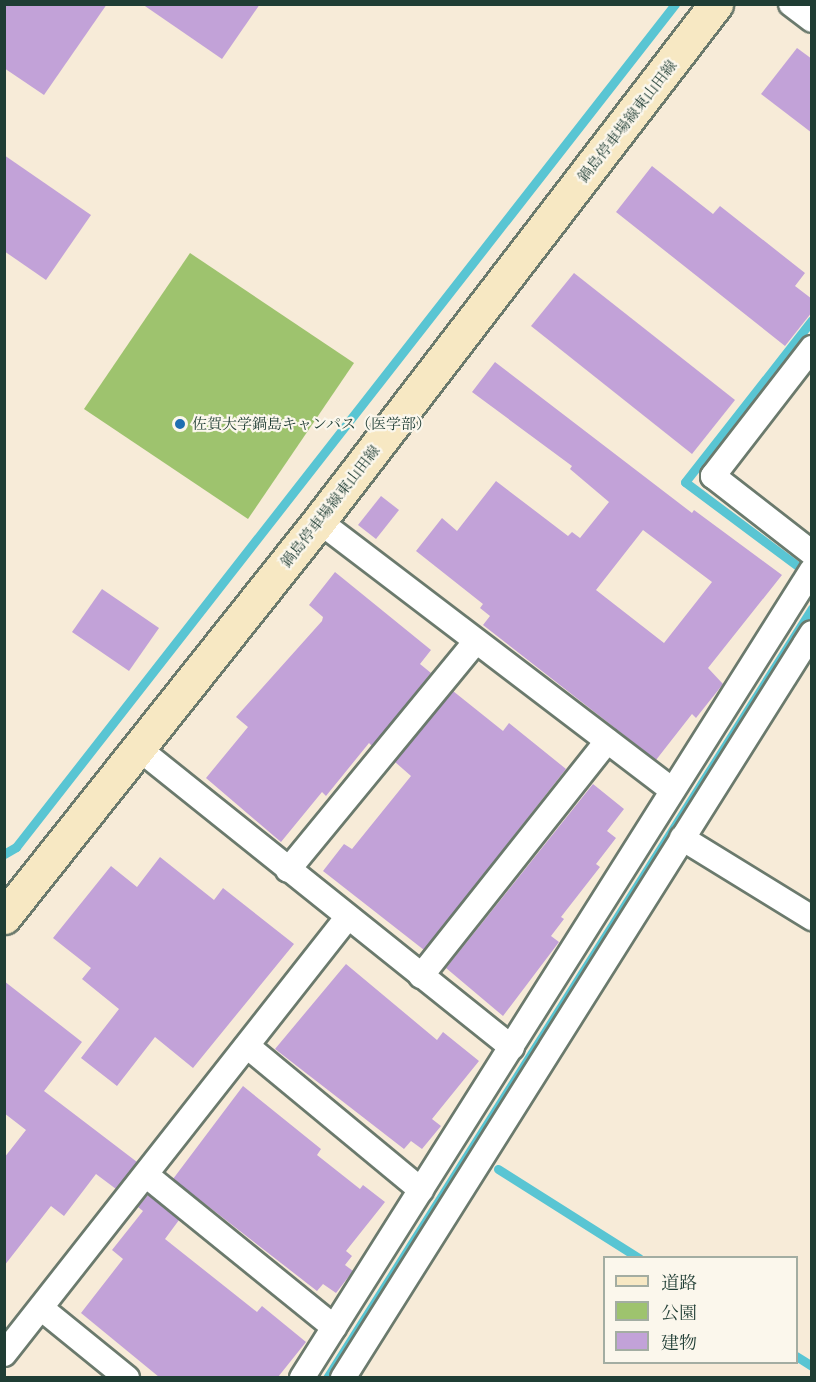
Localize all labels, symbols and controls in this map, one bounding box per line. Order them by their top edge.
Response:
street label: 鍋島停車場線東山田線 [574,56,680,186]
place label: 佐賀大学鍋島キャンパス（医学部） [192,415,432,433]
marker: 佐賀大学鍋島キャンパス（医学部） [173,417,187,431]
street label: 鍋島停車場線東山田線 [277,441,383,571]
legend [603,1256,798,1364]
text: 道路 [661,1272,697,1294]
text: 公園 [661,1302,697,1324]
text: 建物 [661,1332,697,1354]

